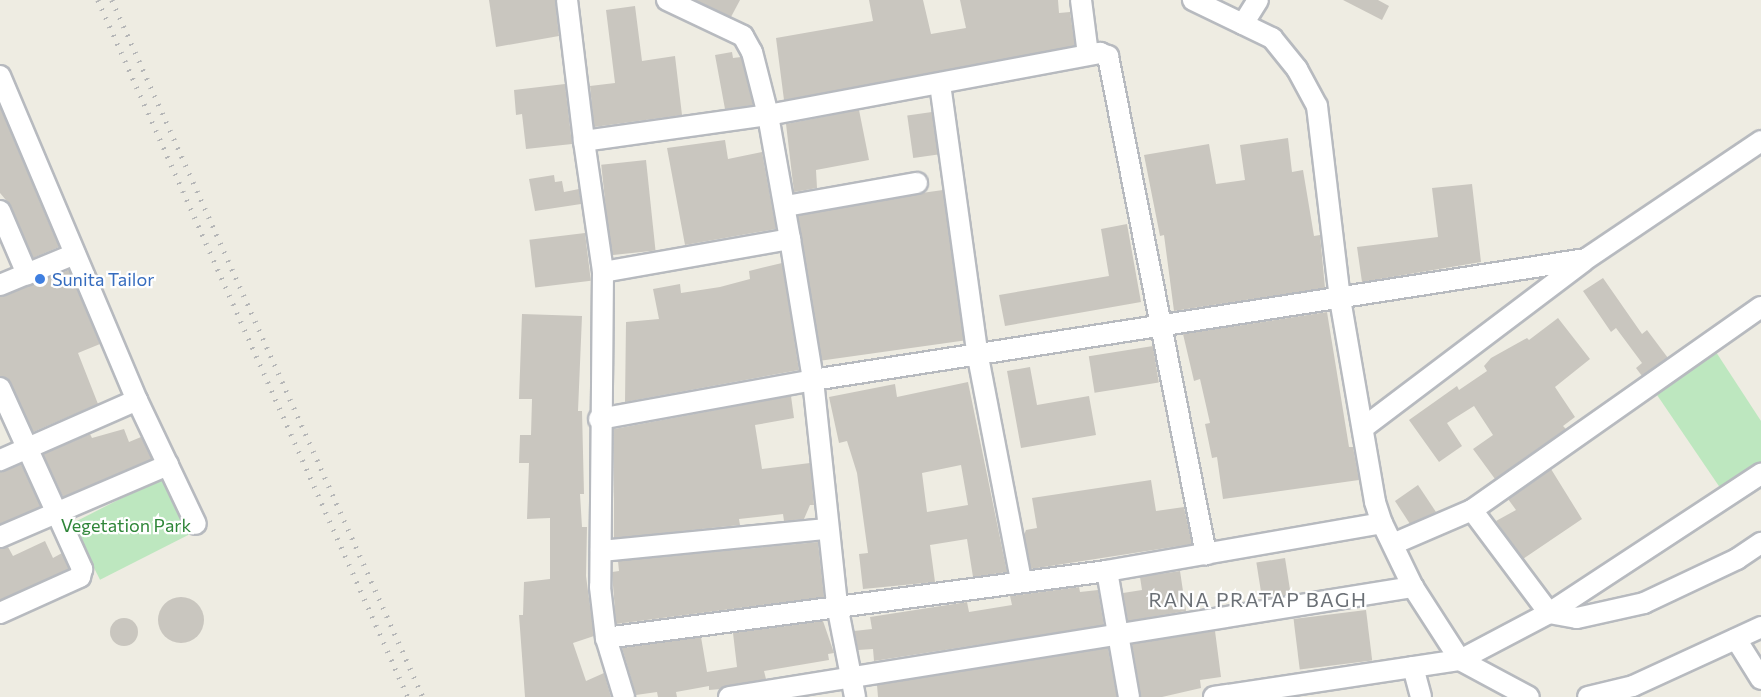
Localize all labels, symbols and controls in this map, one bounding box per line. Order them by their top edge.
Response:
place label: Sunita Tailor [52,268,154,290]
marker: Sunita Tailor [33,272,47,286]
park label: Vegetation Park [61,514,191,536]
district label: RANA PRATAP BAGH [1149,587,1367,611]

